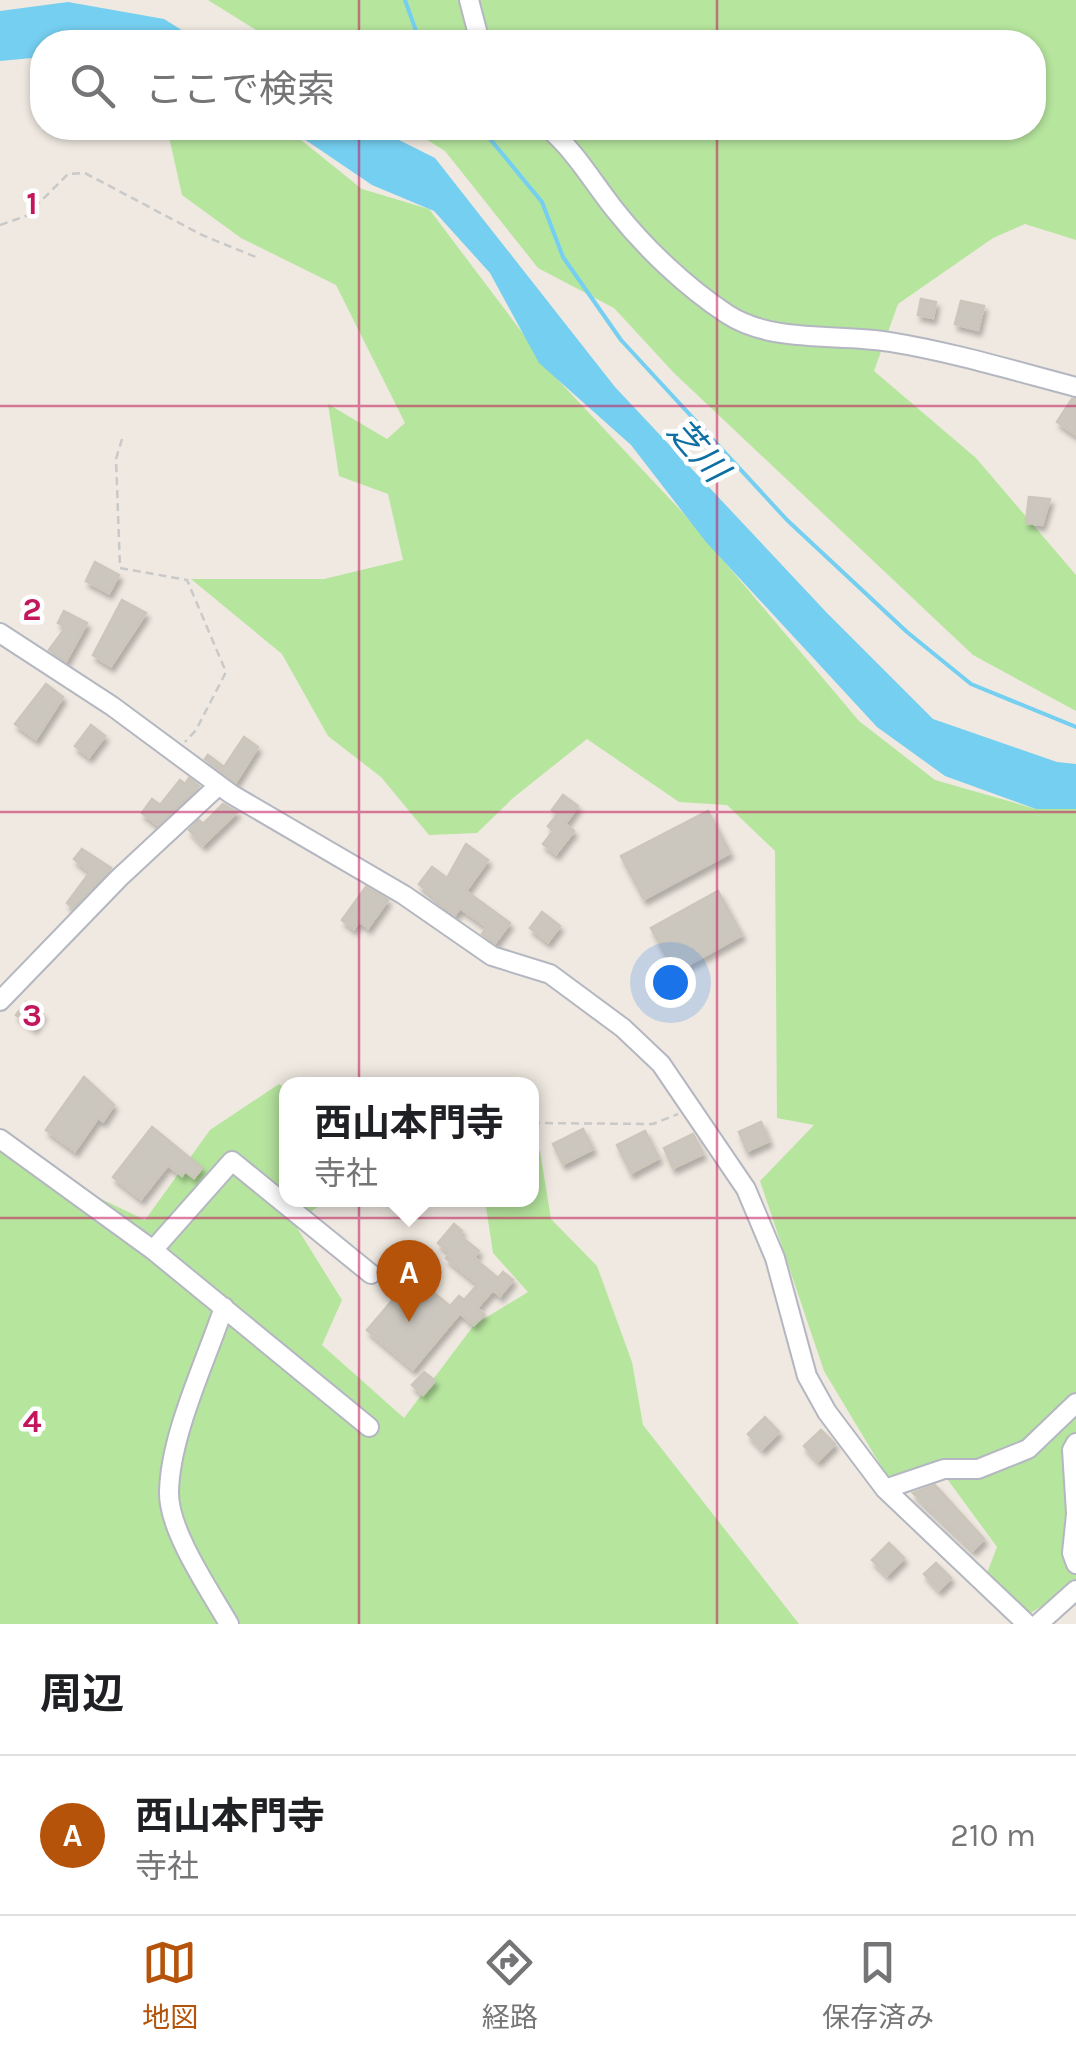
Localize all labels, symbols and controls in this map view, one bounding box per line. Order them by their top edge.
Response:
search box [30,30,1046,140]
icon: search [65,58,120,113]
text: ここで検索 [145,67,335,112]
text: 1 [26,185,38,222]
water label: 芝川 [659,410,739,493]
text: 2 [22,591,42,628]
your location [645,957,696,1008]
text: 3 [22,997,42,1034]
popup [279,1077,539,1207]
text: 西山本門寺 [314,1101,504,1146]
text: 寺社 [314,1155,378,1192]
pin: A [376,1240,442,1322]
text: 4 [22,1403,42,1440]
text: 周辺 [40,1669,124,1719]
text: 西山本門寺 [135,1794,325,1839]
text: A [62,1817,83,1854]
text: 210 m [950,1817,1036,1854]
text: 寺社 [135,1848,199,1885]
tab: 地図 [142,1935,198,2035]
tab: 経路 [482,1935,538,2035]
tab: 保存済み [822,1935,934,2035]

